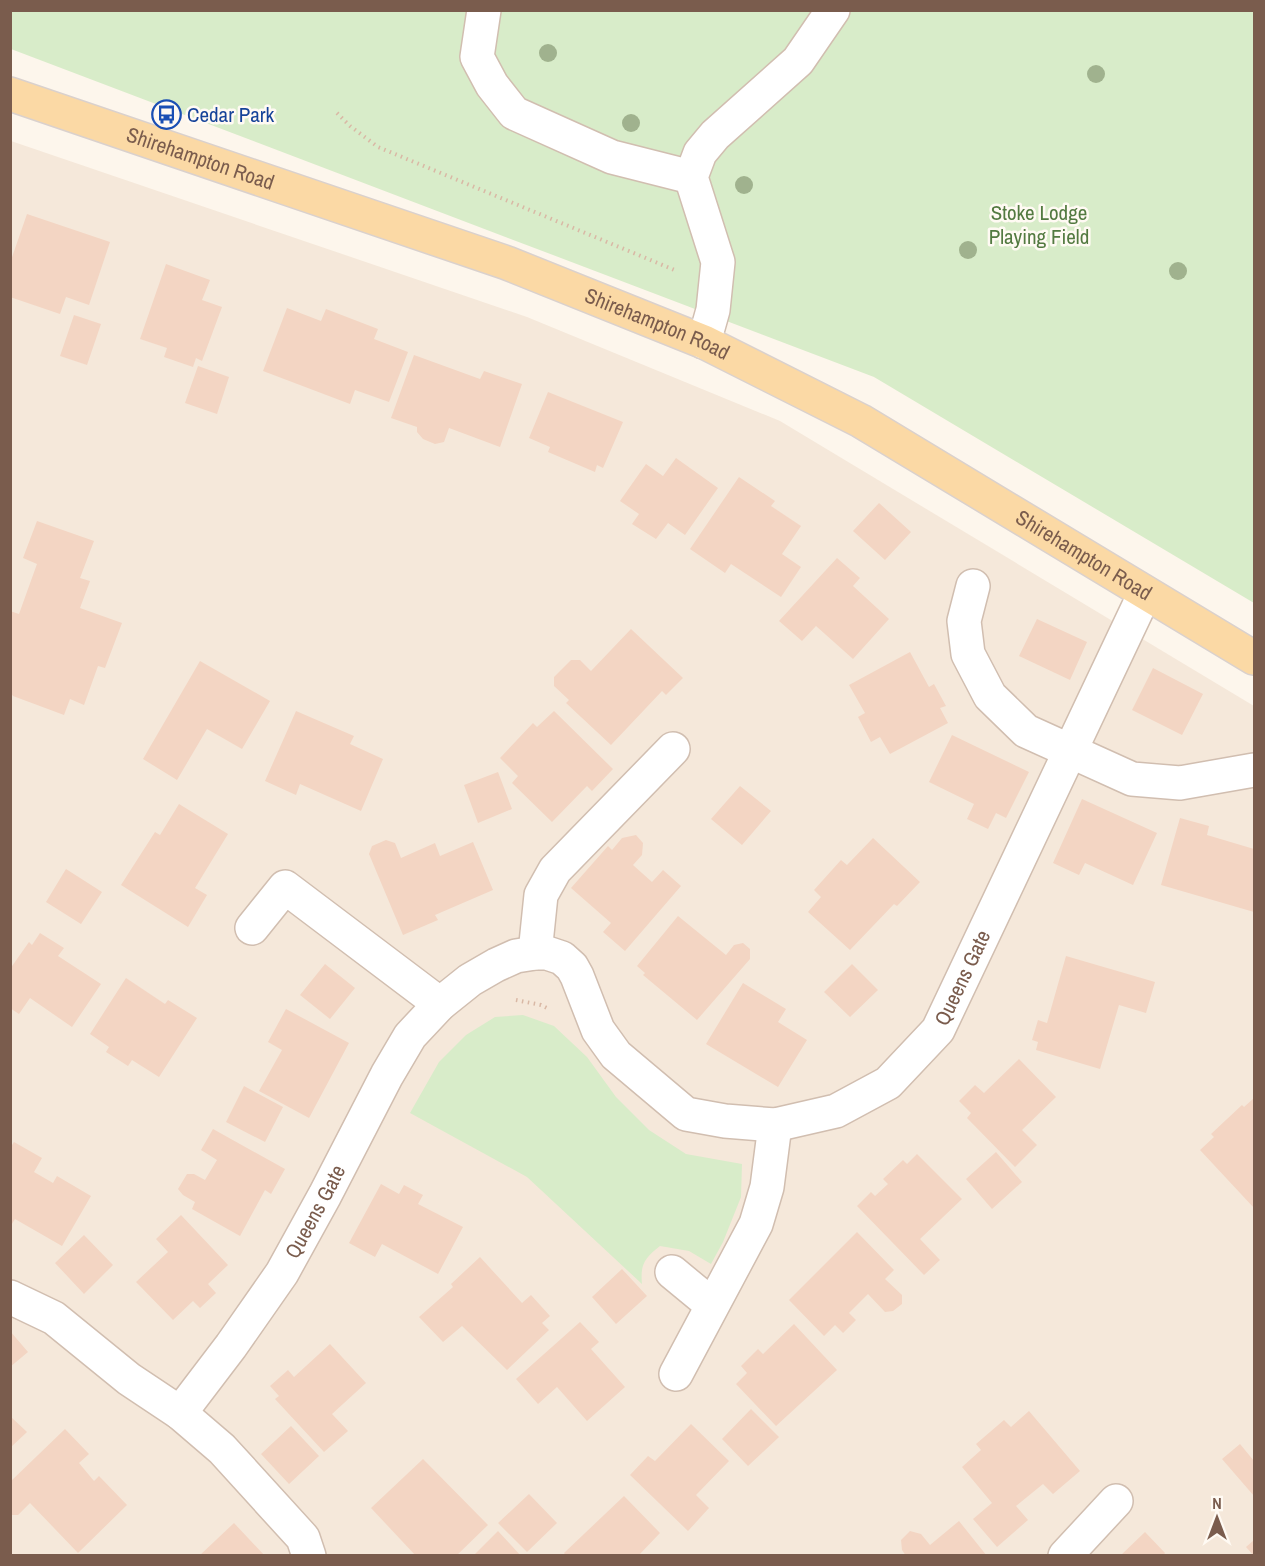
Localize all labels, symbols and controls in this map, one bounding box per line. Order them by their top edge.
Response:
bus stop icon: Cedar Park [150,99,182,131]
place label: Cedar Park [187,100,274,129]
street label: Shirehampton Road [123,120,278,197]
park label: Stoke Lodge Playing Field [989,198,1089,251]
street label: Shirehampton Road [581,281,735,367]
street label: Shirehampton Road [1010,503,1157,607]
street label: Queens Gate [927,925,997,1030]
street label: Queens Gate [278,1160,352,1264]
north arrow [1187,1488,1247,1548]
text: N [1212,1492,1222,1514]

